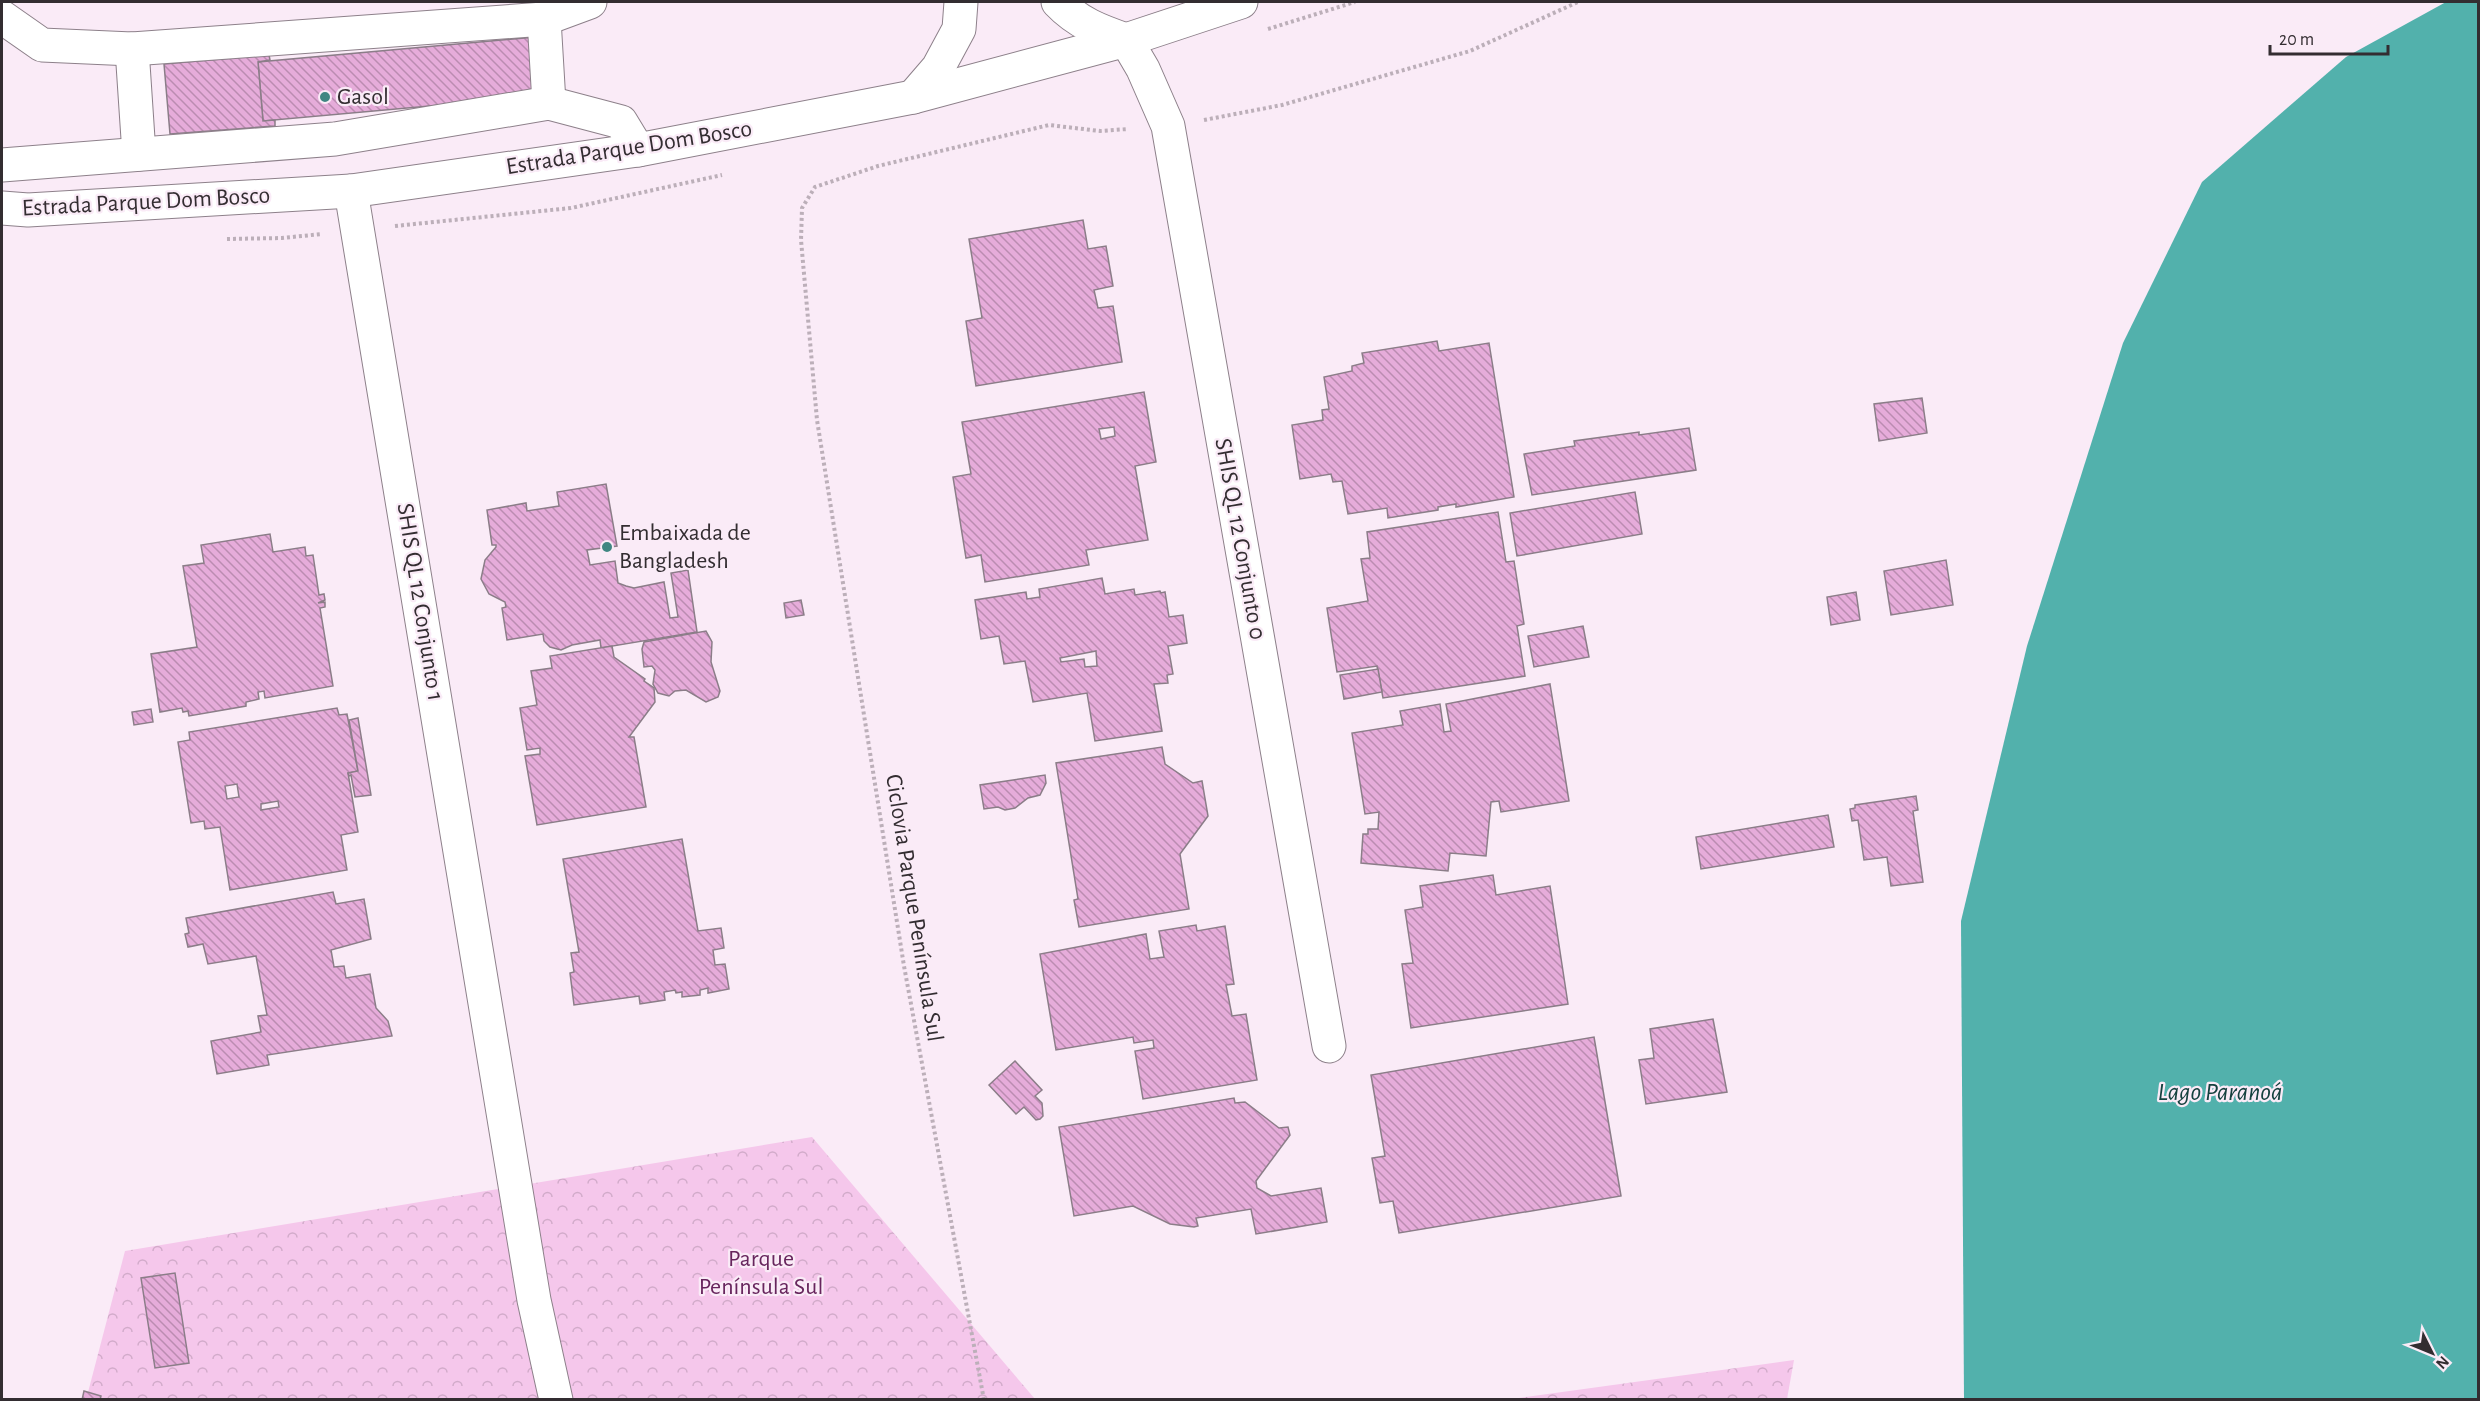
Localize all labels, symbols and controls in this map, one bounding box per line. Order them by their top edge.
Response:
scale bar [2270,18,2388,56]
text: 20 m [2279,31,2314,49]
place label: Gasol [337,85,389,109]
marker: Gasol [318,90,332,104]
street label: Estrada Parque Dom Bosco [504,117,754,179]
street label: Estrada Parque Dom Bosco [21,184,271,220]
street label: SHIS QL 12 Conjunto 0 [1210,436,1270,642]
street label: SHIS QL 12 Conjunto 1 [393,501,447,703]
place label: Embaixada de Bangladesh [619,521,751,573]
marker: Embaixada de Bangladesh [600,540,614,554]
street label: Ciclovia Parque Península Sul [881,773,947,1043]
water label: Lago Paranoá [2158,1079,2282,1105]
park label: Parque Península Sul [699,1247,823,1299]
north arrow [2402,1323,2462,1383]
text: N [2433,1353,2452,1372]

